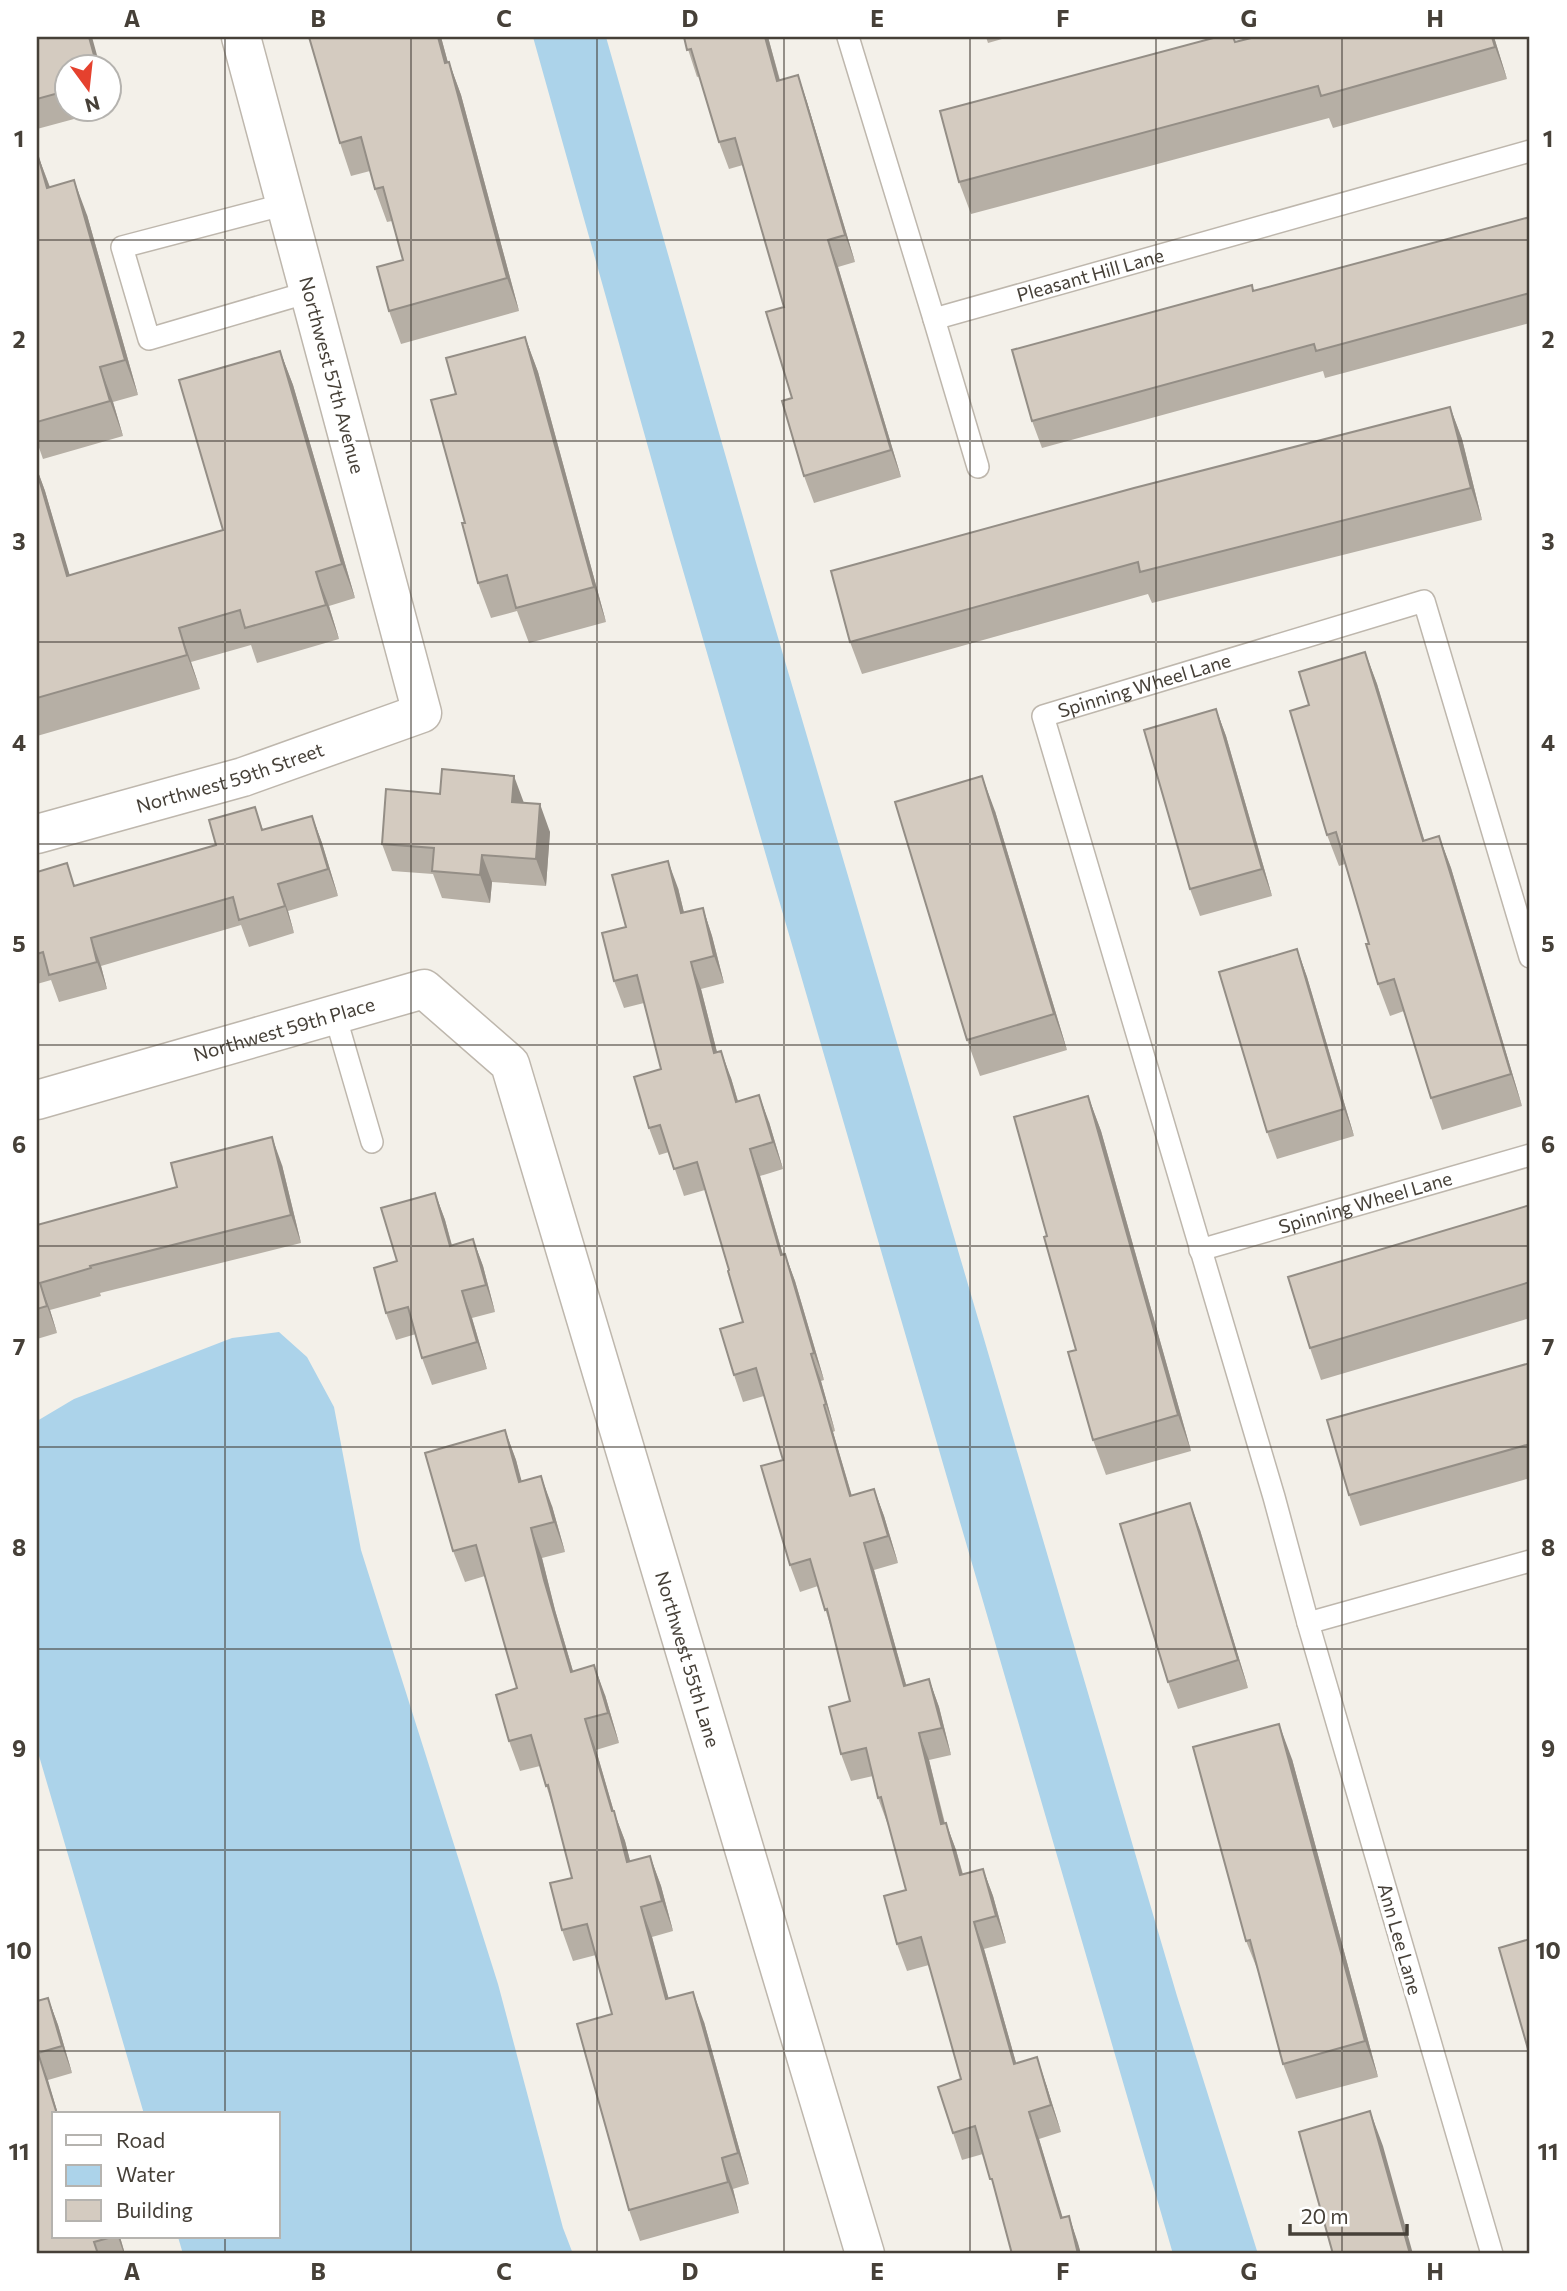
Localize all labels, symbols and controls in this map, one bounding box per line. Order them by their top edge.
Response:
text: A [124,4,141,32]
text: B [310,4,326,32]
text: C [496,4,512,32]
text: D [682,4,699,32]
text: E [870,4,884,32]
text: F [1056,4,1070,32]
text: G [1241,4,1257,32]
text: H [1426,4,1444,32]
north arrow [52,52,122,122]
text: N [83,92,102,118]
text: 1 [14,124,24,152]
text: 1 [1543,124,1553,152]
street label: Pleasant Hill Lane [1014,243,1166,306]
street label: Northwest 57th Avenue [295,274,370,476]
text: 2 [12,325,26,353]
text: 2 [1541,325,1555,353]
text: 3 [12,527,26,555]
text: 3 [1541,527,1555,555]
street label: Spinning Wheel Lane [1055,648,1233,722]
text: 4 [12,728,26,756]
text: 4 [1541,728,1555,756]
street label: Northwest 59th Street [133,737,327,817]
text: 5 [12,929,26,957]
text: 5 [1541,929,1555,957]
street label: Northwest 59th Place [191,992,377,1066]
text: 6 [12,1130,26,1158]
text: 6 [1541,1130,1555,1158]
street label: Spinning Wheel Lane [1276,1166,1455,1238]
text: 7 [13,1332,25,1360]
text: 7 [1542,1332,1554,1360]
text: 8 [12,1533,26,1561]
text: 8 [1541,1533,1555,1561]
street label: Northwest 55th Lane [651,1568,725,1750]
text: 9 [12,1734,26,1762]
text: 9 [1541,1734,1555,1762]
street label: Ann Lee Lane [1374,1881,1427,1997]
text: 10 [6,1936,32,1964]
text: 10 [1535,1936,1561,1964]
legend [52,2112,280,2238]
text: Road [116,2127,165,2152]
text: 11 [9,2137,29,2165]
text: 11 [1538,2137,1558,2165]
text: Water [116,2161,175,2186]
scale bar [1290,2193,1408,2237]
text: Building [116,2197,193,2222]
text: 20 m [1301,2203,1349,2228]
text: A [124,2257,141,2285]
text: B [310,2257,326,2285]
text: C [496,2257,512,2285]
text: D [682,2257,699,2285]
text: E [870,2257,884,2285]
text: F [1056,2257,1070,2285]
text: G [1241,2257,1257,2285]
text: H [1426,2257,1444,2285]

